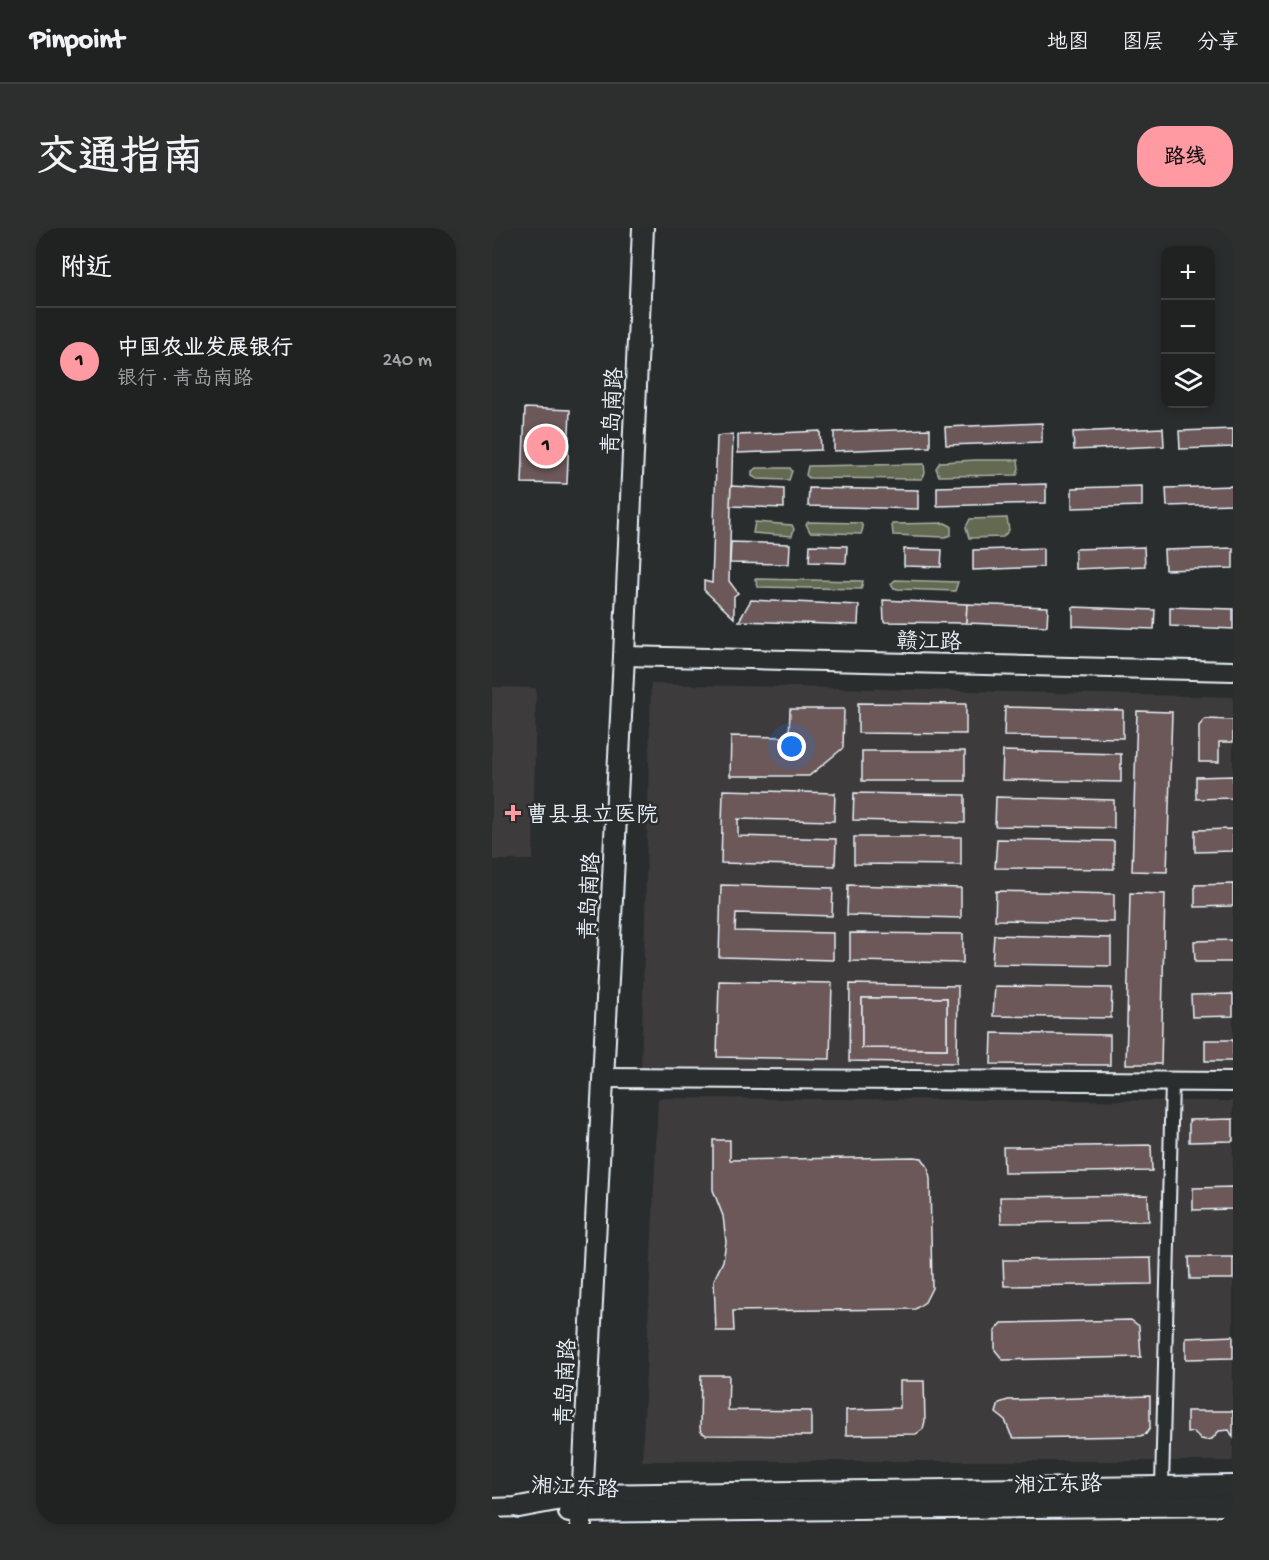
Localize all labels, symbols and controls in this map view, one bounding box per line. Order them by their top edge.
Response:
text: Pinpoint [30,25,124,58]
text: 地图 [1047,32,1089,57]
text: 图层 [1122,32,1164,57]
text: 分享 [1197,32,1239,57]
button: 路线 [1137,126,1233,187]
text: 交通指南 [36,137,204,186]
map controls [1161,246,1215,408]
button: + [1161,246,1215,300]
text: 附近 [60,255,112,286]
button: − [1161,300,1215,354]
text: 中国农业发展银行 [117,337,293,363]
text: 1 [75,350,84,373]
text: 240 m [382,350,432,373]
button: layers [1161,354,1215,408]
street label: 青岛南路 [598,366,630,456]
text: 银行 · 青岛南路 [117,369,253,392]
pin: 1 [526,424,566,468]
street label: 赣江路 [896,628,962,658]
your location [777,732,806,761]
place label: 曹县县立医院 [526,802,658,830]
marker: 曹县县立医院 [504,804,522,822]
street label: 青岛南路 [575,851,607,941]
street label: 青岛南路 [551,1337,583,1427]
street label: 湘江东路 [1014,1471,1102,1501]
street label: 湘江东路 [530,1473,620,1505]

